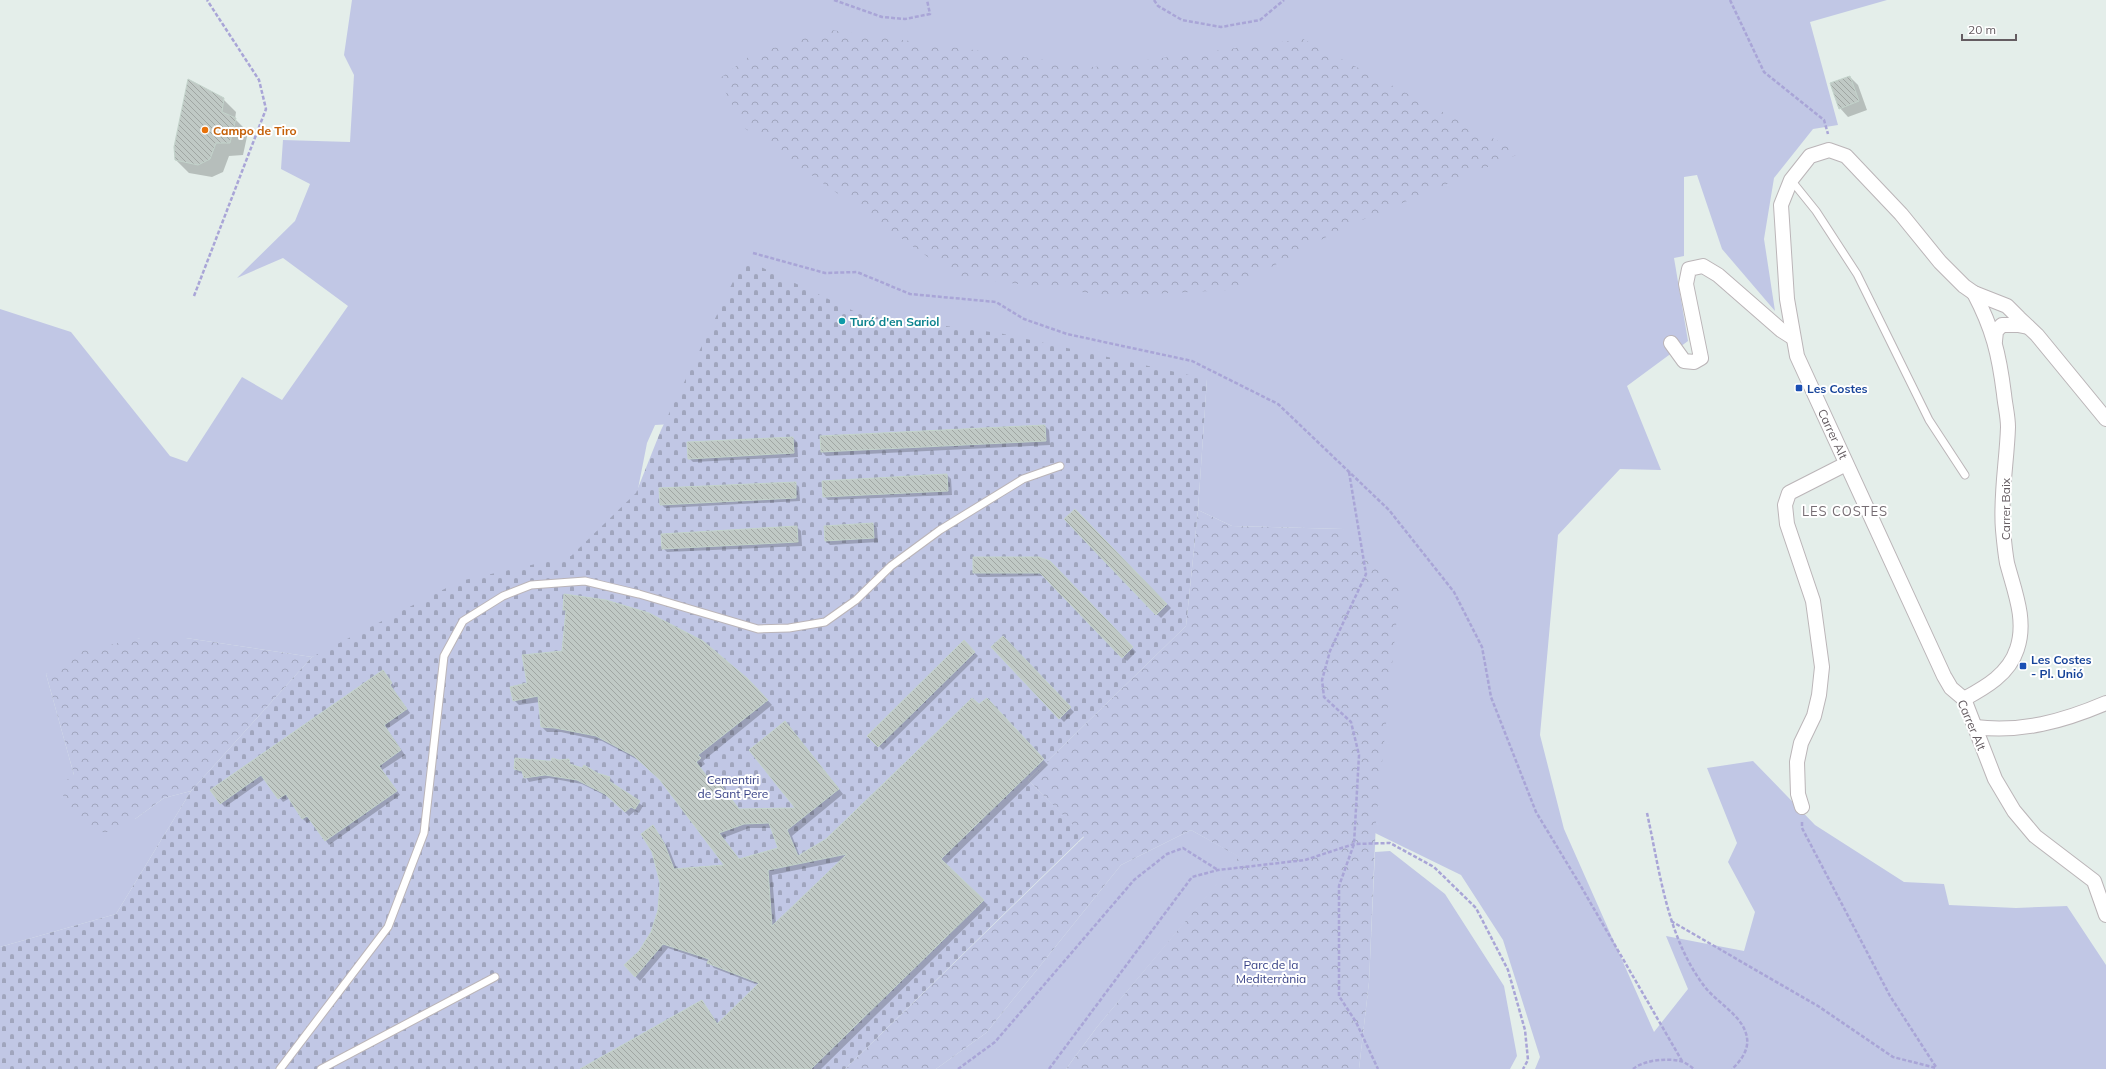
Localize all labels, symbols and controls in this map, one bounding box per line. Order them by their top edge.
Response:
scale bar [1962,16,2016,42]
text: 20 m [1968,22,1996,37]
place label: Campo de Tiro [213,123,297,138]
marker: Campo de Tiro [200,125,210,135]
place label: Turó d'en Sariol [850,314,939,329]
marker: Turó d'en Sariol [837,316,847,326]
place label: Les Costes [1807,381,1867,396]
marker: Les Costes [1794,383,1804,393]
street label: Carrer Alt [1815,406,1851,462]
street label: Carrer Baix [1998,477,2013,540]
district label: LES COSTES [1802,503,1888,519]
place label: Les Costes - Pl. Unió [2031,652,2091,681]
marker: Les Costes - Pl. Unió [2018,661,2028,671]
street label: Carrer Alt [1955,697,1989,753]
park label: Cementiri de Sant Pere [698,772,768,801]
park label: Parc de la Mediterrània [1236,957,1306,986]

